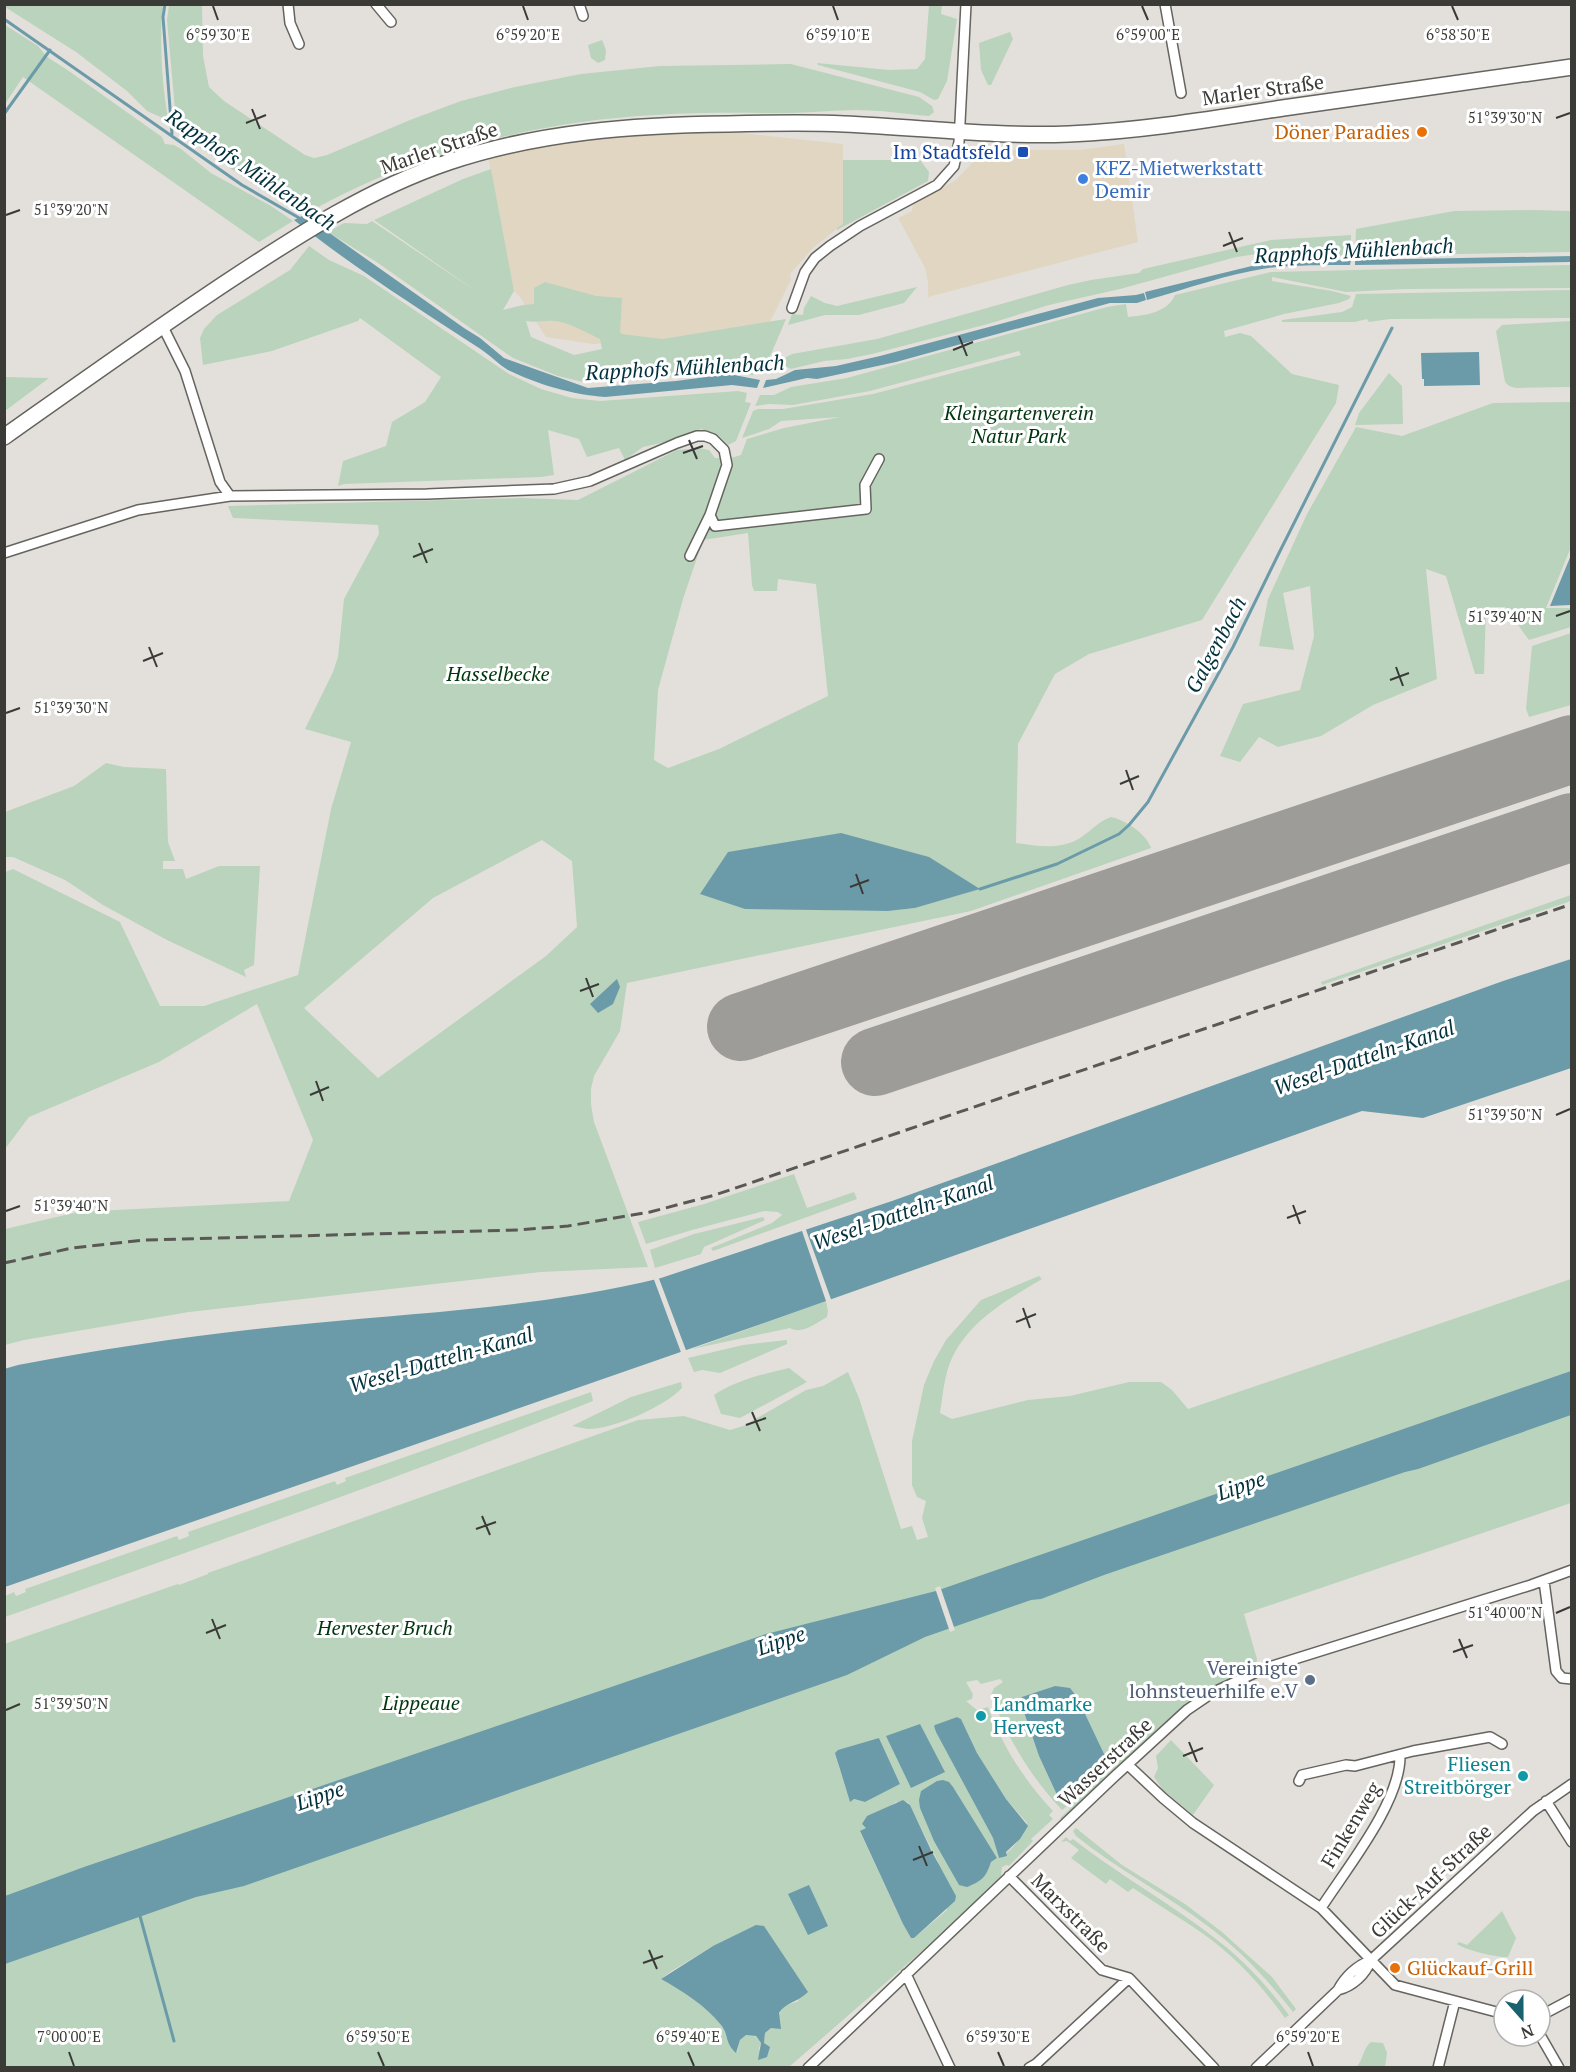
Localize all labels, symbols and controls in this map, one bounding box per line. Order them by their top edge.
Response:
text: 6°59'30"E [186,24,250,44]
text: 6°59'20"E [496,24,560,44]
text: 6°59'10"E [806,24,870,44]
text: 6°59'00"E [1116,24,1180,44]
text: 6°58'50"E [1426,24,1490,44]
street label: Marler Straße [1200,68,1325,111]
water label: Rapphofs Mühlenbach [160,101,342,237]
text: 51°39'30"N [1468,107,1542,127]
street label: Marler Straße [377,115,501,180]
place label: Döner Paradies [1275,118,1410,145]
marker: Döner Paradies [1415,125,1429,139]
place label: Im Stadtsfeld [893,138,1011,165]
marker: Im Stadtsfeld [1016,145,1030,159]
place label: KFZ-Mietwerkstatt Demir [1095,154,1264,204]
marker: KFZ-Mietwerkstatt Demir [1076,172,1090,186]
text: 51°39'20"N [34,199,108,219]
water label: Rapphofs Mühlenbach [1253,231,1454,269]
water label: Rapphofs Mühlenbach [584,348,785,386]
park label: Kleingartenverein Natur Park [943,399,1094,449]
water label: Galgenbach [1178,591,1252,698]
text: 51°39'40"N [1468,606,1542,626]
park label: Hasselbecke [445,660,550,687]
text: 51°39'30"N [34,697,108,717]
water label: Wesel-Datteln-Kanal [1269,1013,1458,1101]
text: 51°39'50"N [1468,1104,1542,1124]
water label: Wesel-Datteln-Kanal [808,1168,997,1256]
text: 51°39'40"N [34,1195,108,1215]
water label: Wesel-Datteln-Kanal [346,1319,536,1399]
water label: Lippe [1212,1464,1269,1507]
text: 51°40'00"N [1468,1602,1542,1622]
park label: Hervester Bruch [316,1614,453,1641]
water label: Lippe [752,1619,809,1662]
place label: Vereinigte lohnsteuerhilfe e.V [1129,1654,1298,1704]
marker: Vereinigte lohnsteuerhilfe e.V [1303,1673,1317,1687]
park label: Lippeaue [381,1689,460,1716]
place label: Landmarke Hervest [993,1690,1092,1740]
text: 51°39'50"N [34,1693,108,1713]
marker: Landmarke Hervest [974,1709,988,1723]
street label: Wasserstraße [1052,1711,1157,1812]
place label: Fliesen Streitbörger [1404,1750,1511,1800]
marker: Fliesen Streitbörger [1516,1769,1530,1783]
water label: Lippe [291,1774,348,1817]
street label: Finkenweg [1314,1776,1387,1873]
street label: Glück-Auf-Straße [1364,1817,1497,1944]
street label: Marxstraße [1026,1867,1117,1958]
place label: Glückauf-Grill [1407,1954,1534,1981]
marker: Glückauf-Grill [1388,1961,1402,1975]
north arrow [1492,1988,1552,2048]
text: N [1518,2020,1537,2044]
text: 7°00'00"E [37,2026,101,2046]
text: 6°59'50"E [346,2026,410,2046]
text: 6°59'40"E [656,2026,720,2046]
text: 6°59'30"E [966,2026,1030,2046]
text: 6°59'20"E [1276,2026,1340,2046]

